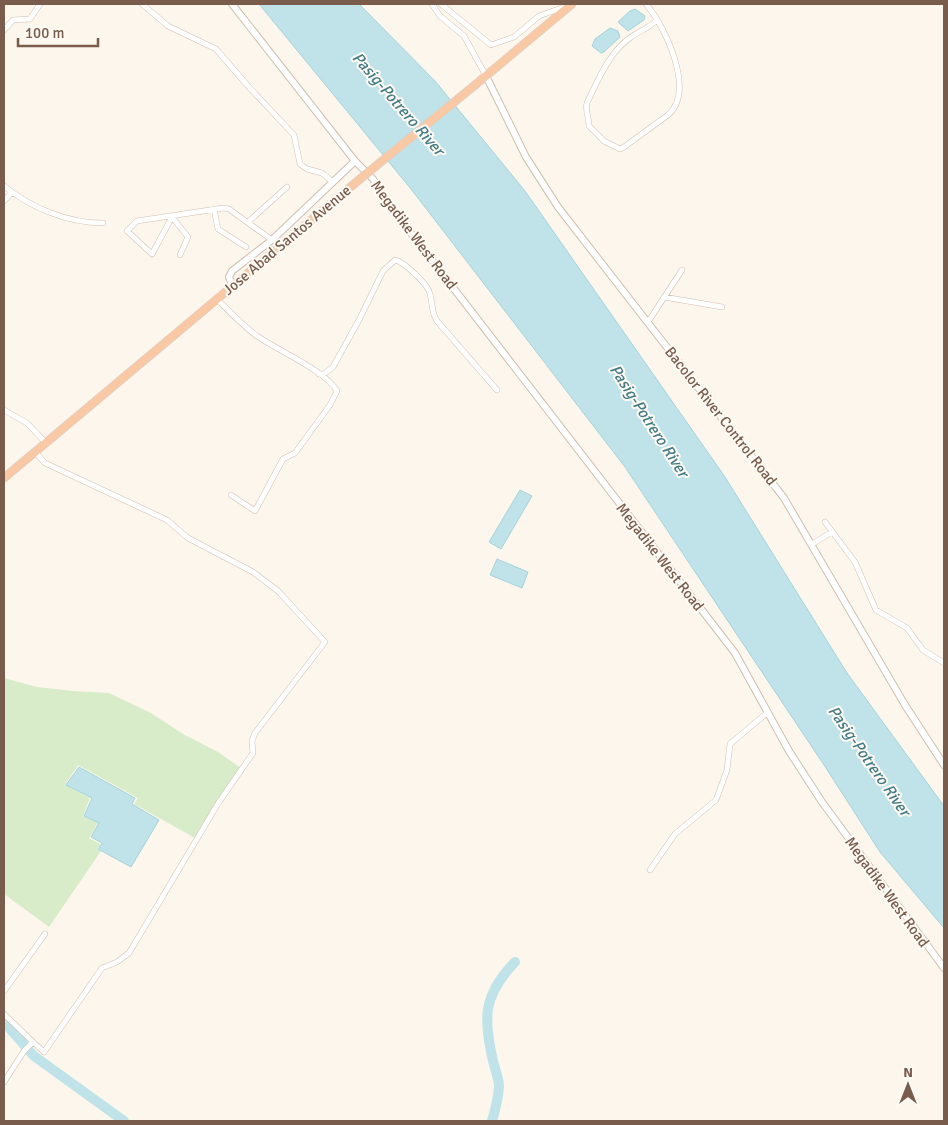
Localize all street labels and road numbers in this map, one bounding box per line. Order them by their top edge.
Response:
street label: Megadike West Road [367,177,461,293]
street label: Jose Abad Santos Avenue [219,181,355,299]
street label: Bacolor River Control Road [661,343,781,489]
street label: Megadike West Road [612,499,708,615]
street label: Megadike West Road [841,833,933,951]

